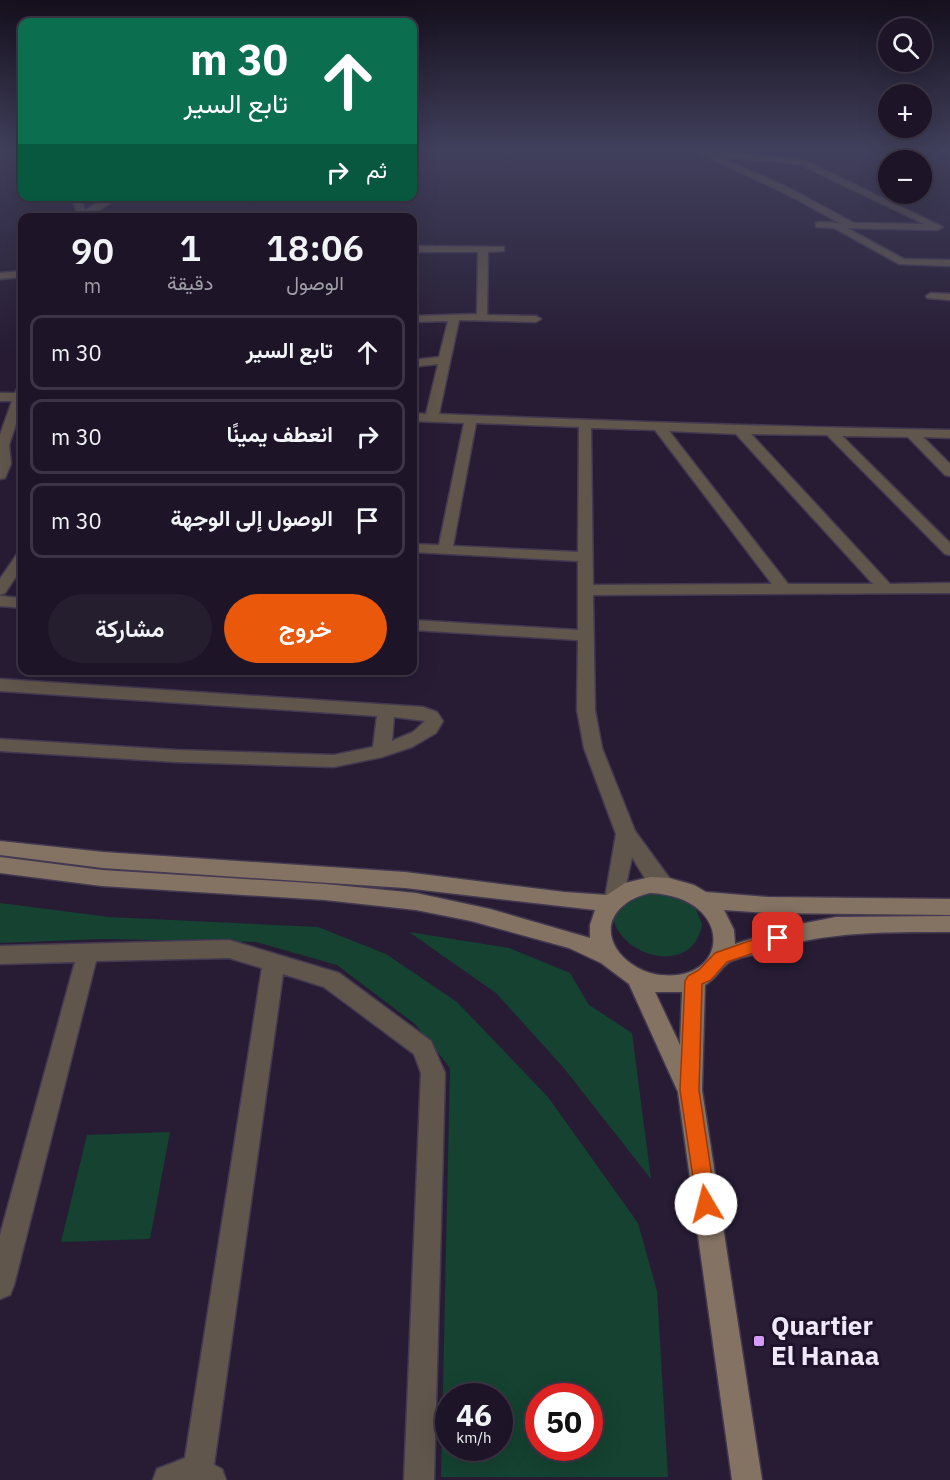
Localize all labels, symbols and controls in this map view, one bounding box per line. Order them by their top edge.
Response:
map controls [878,18,932,204]
button: search [878,18,932,72]
text: 30 m [190,32,288,87]
icon: ahead [309,42,387,120]
button: + [878,84,932,138]
text: تابع السير [183,85,288,120]
button: − [878,150,932,204]
text: ثم [366,155,387,184]
icon: right [321,156,354,189]
text: 1 [179,224,201,271]
text: 18:06 [266,224,364,271]
text: 90 [71,227,114,274]
text: دقيقة [167,269,213,296]
text: الوصول [286,269,344,296]
text: m [84,272,101,299]
text: تابع السير [246,335,333,364]
icon: ahead [351,336,384,369]
text: 30 m [51,338,102,367]
text: انعطف يمينًا [226,419,333,448]
icon: right [351,420,384,453]
text: 30 m [51,422,102,451]
text: الوصول إلى الوجهة [171,503,333,532]
icon: arrive [351,504,384,537]
text: 30 m [51,506,102,535]
button: مشاركة [48,594,212,663]
button: خروج [224,594,387,663]
pin [752,912,803,963]
icon: arrive [761,921,794,954]
position arrow [674,1172,738,1236]
place label: Quartier El Hanaa [771,1308,880,1372]
marker: Quartier El Hanaa [752,1334,766,1348]
speed limit sign: 50 [525,1383,603,1461]
text: 46 [456,1395,492,1434]
text: km/h [456,1428,492,1447]

